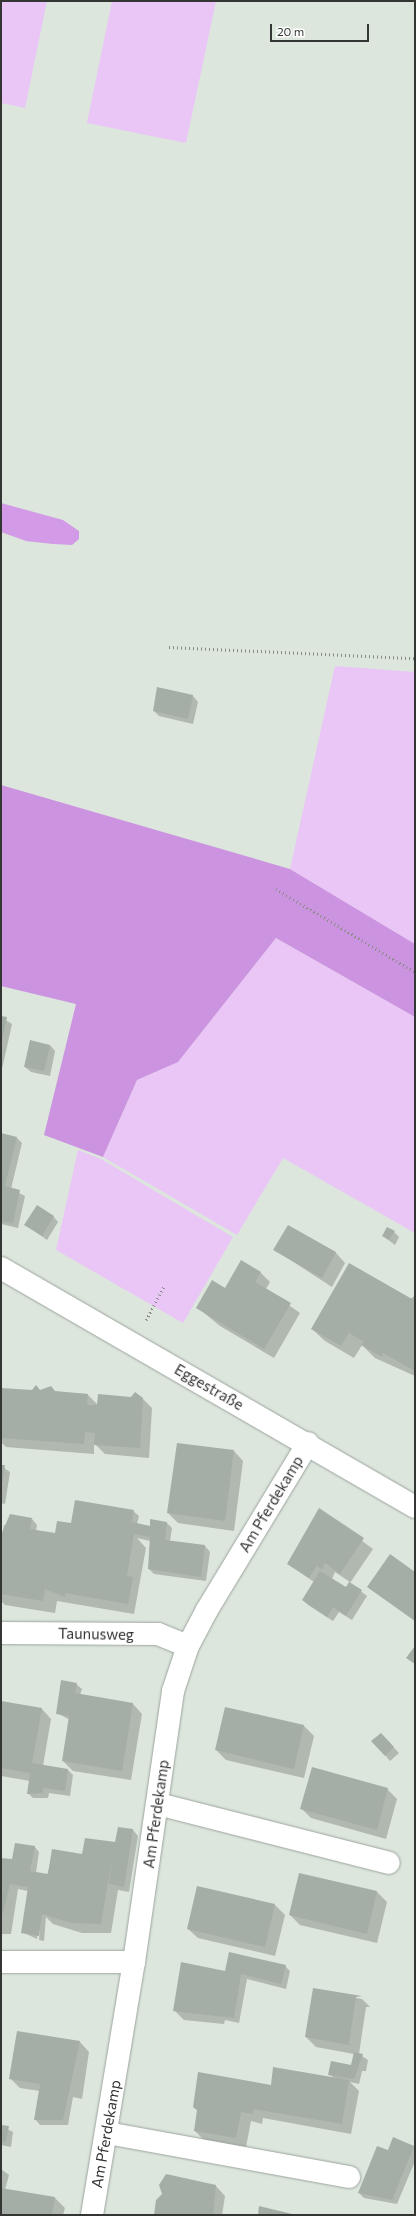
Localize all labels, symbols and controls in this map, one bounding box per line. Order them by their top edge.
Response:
scale bar [272,16,371,42]
text: 20 m [277,24,304,38]
street label: Eggestraße [171,1360,247,1414]
street label: Am Pferdekamp [235,1452,307,1556]
street label: Taunusweg [58,1624,134,1644]
street label: Am Pferdekamp [139,1759,173,1869]
street label: Am Pferdekamp [88,2079,124,2189]

